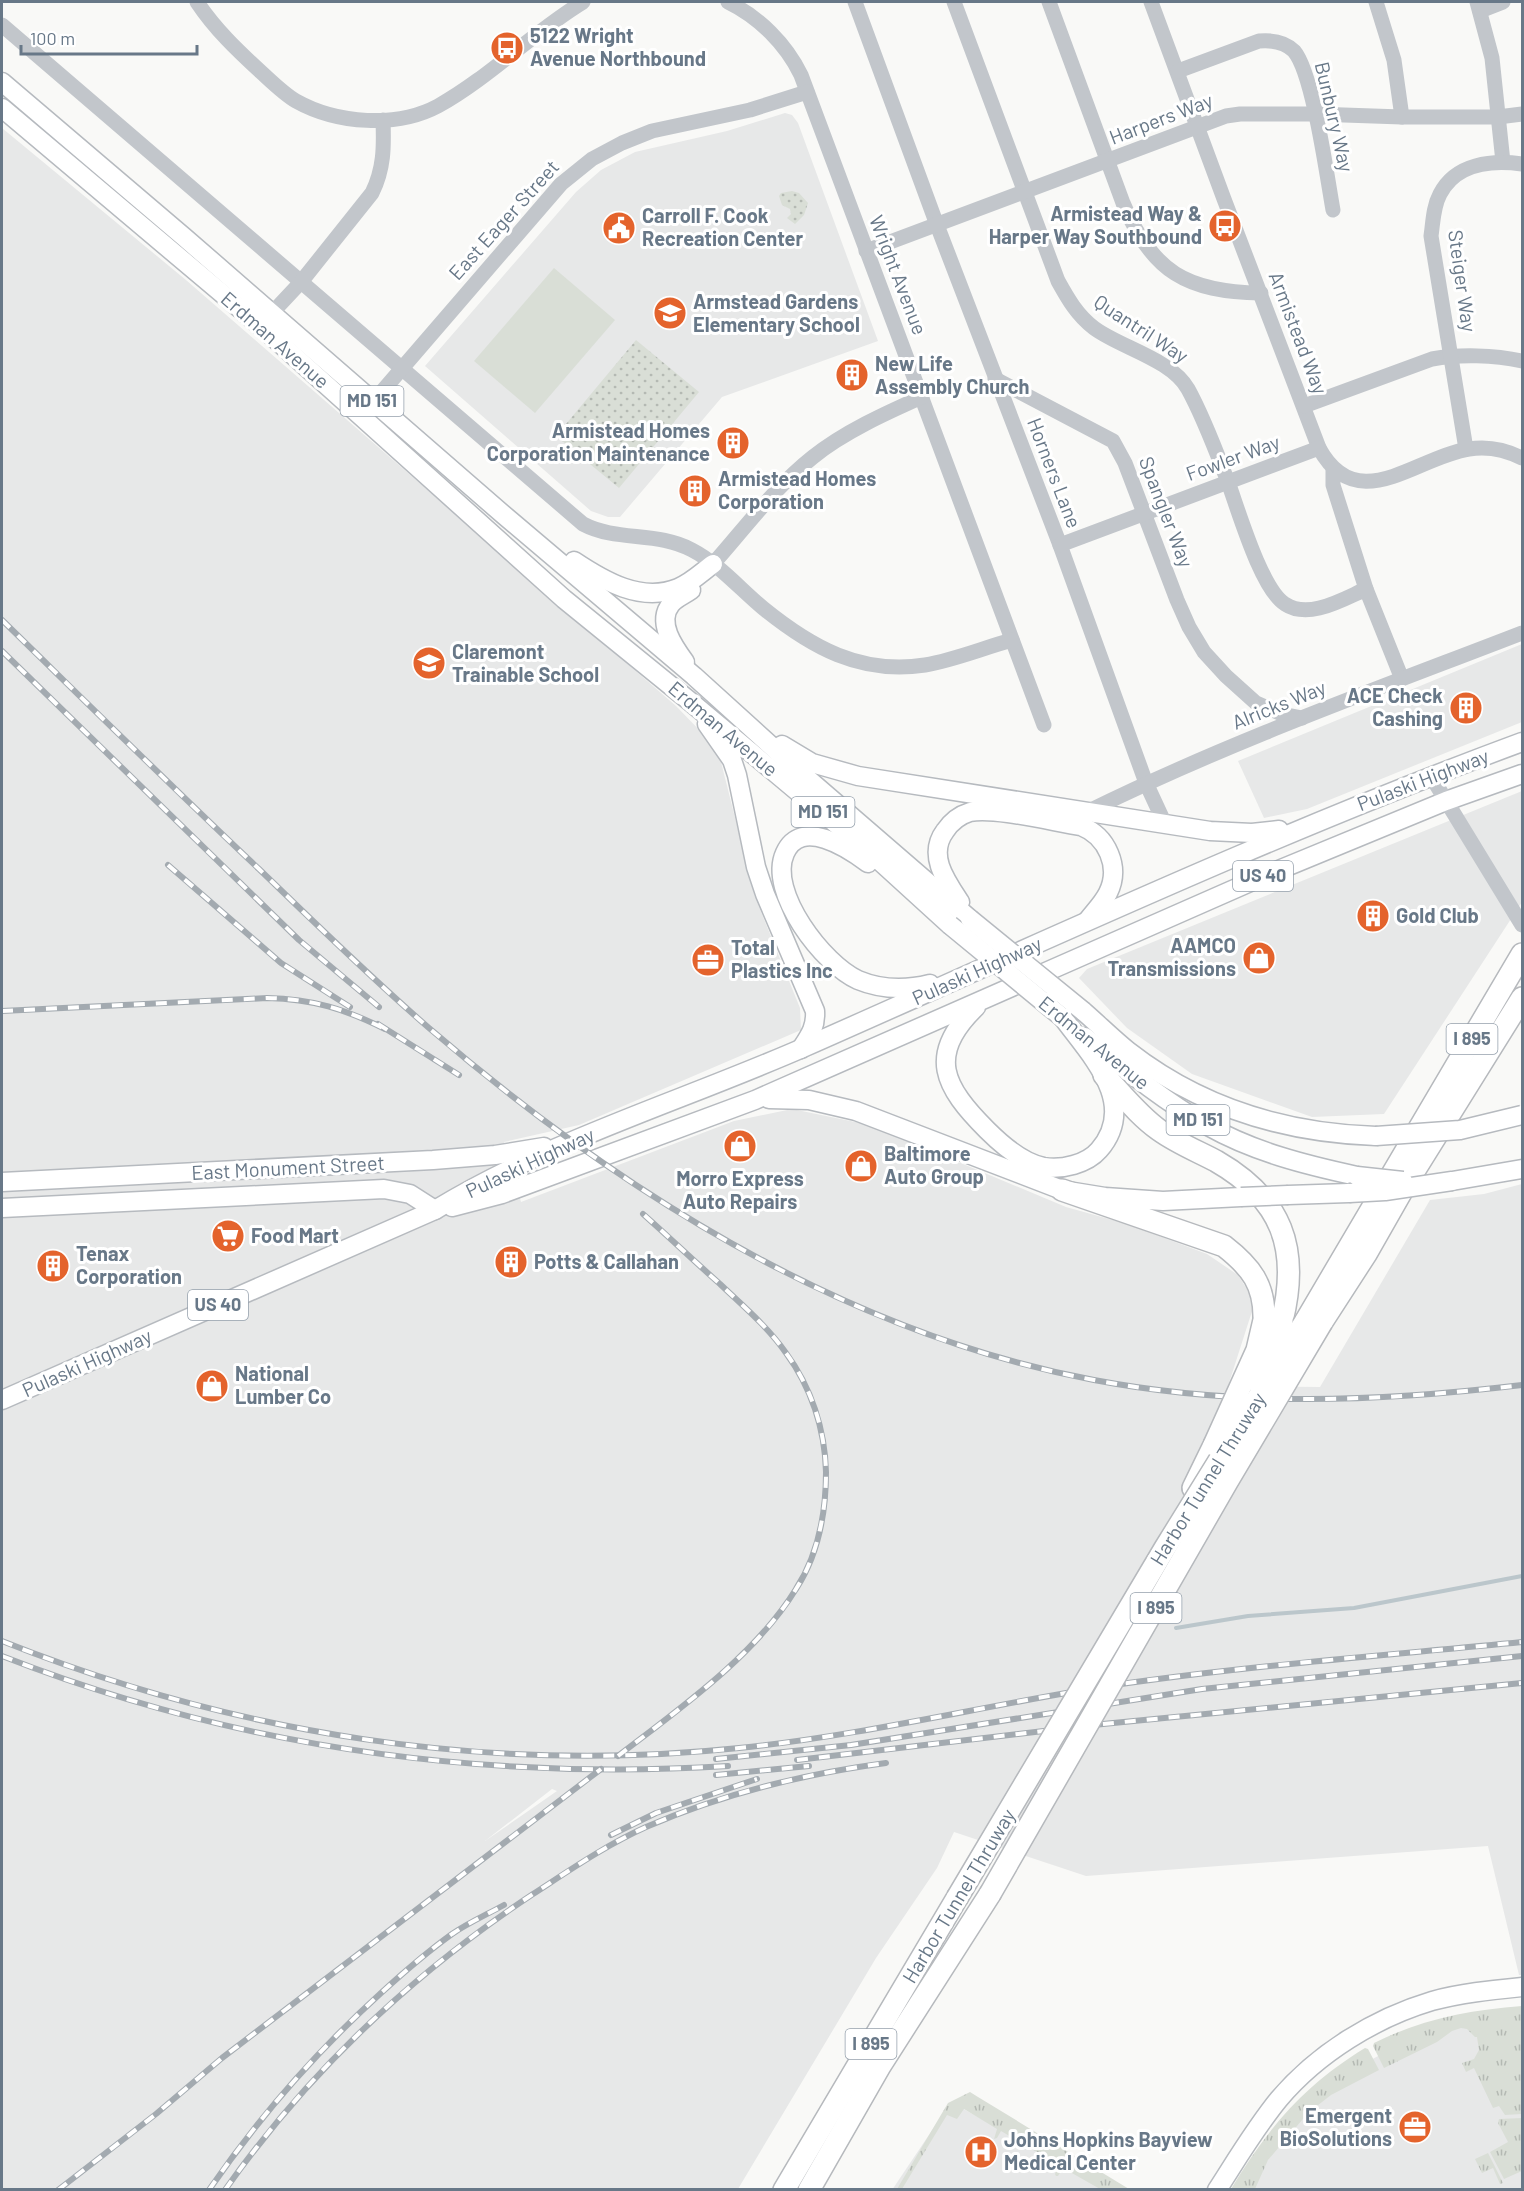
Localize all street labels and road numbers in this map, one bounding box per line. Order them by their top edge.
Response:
street label: Bunbury Way [1311,59,1359,174]
street label: Harpers Way [1106,87,1216,149]
street label: East Eager Street [443,155,563,284]
street label: Wright Avenue [865,211,933,338]
street label: Steiger Way [1444,228,1482,334]
street label: Armistead Way [1265,268,1333,397]
street label: Erdman Avenue [217,286,335,393]
street label: Quantril Way [1090,289,1193,367]
road number: MD 151 [340,386,404,416]
street label: Horners Lane [1023,414,1087,531]
street label: Fowler Way [1183,429,1283,485]
street label: Spangler Way [1135,453,1199,571]
street label: Alricks Way [1228,674,1329,734]
street label: Erdman Avenue [664,676,783,781]
street label: Pulaski Highway [1353,743,1492,815]
road number: MD 151 [792,797,854,827]
road number: US 40 [1233,861,1293,891]
street label: Pulaski Highway [908,931,1045,1009]
street label: Erdman Avenue [1034,990,1155,1094]
road number: I 895 [1446,1024,1498,1054]
road number: MD 151 [1166,1105,1230,1135]
street label: Pulaski Highway [461,1122,598,1202]
street label: East Monument Street [191,1150,385,1184]
road number: US 40 [188,1290,248,1320]
street label: Pulaski Highway [18,1323,155,1401]
street label: Harbor Tunnel Thruway [1144,1388,1270,1569]
road number: I 895 [1130,1593,1182,1623]
street label: Harbor Tunnel Thruway [897,1804,1020,1987]
road number: I 895 [846,2029,896,2059]

